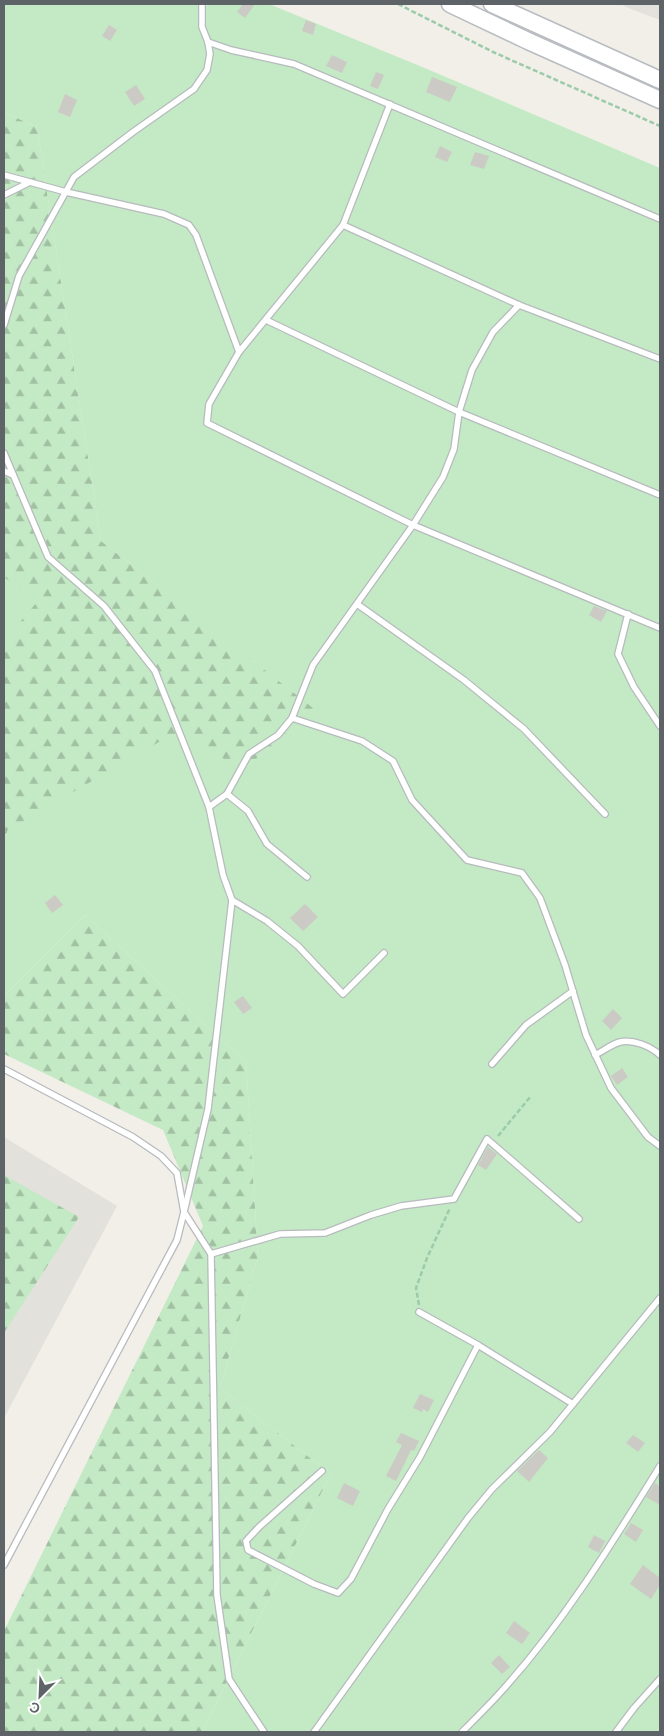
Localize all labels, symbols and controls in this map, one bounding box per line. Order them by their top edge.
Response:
north arrow [15,1671,65,1721]
text: С [27,1698,42,1717]

